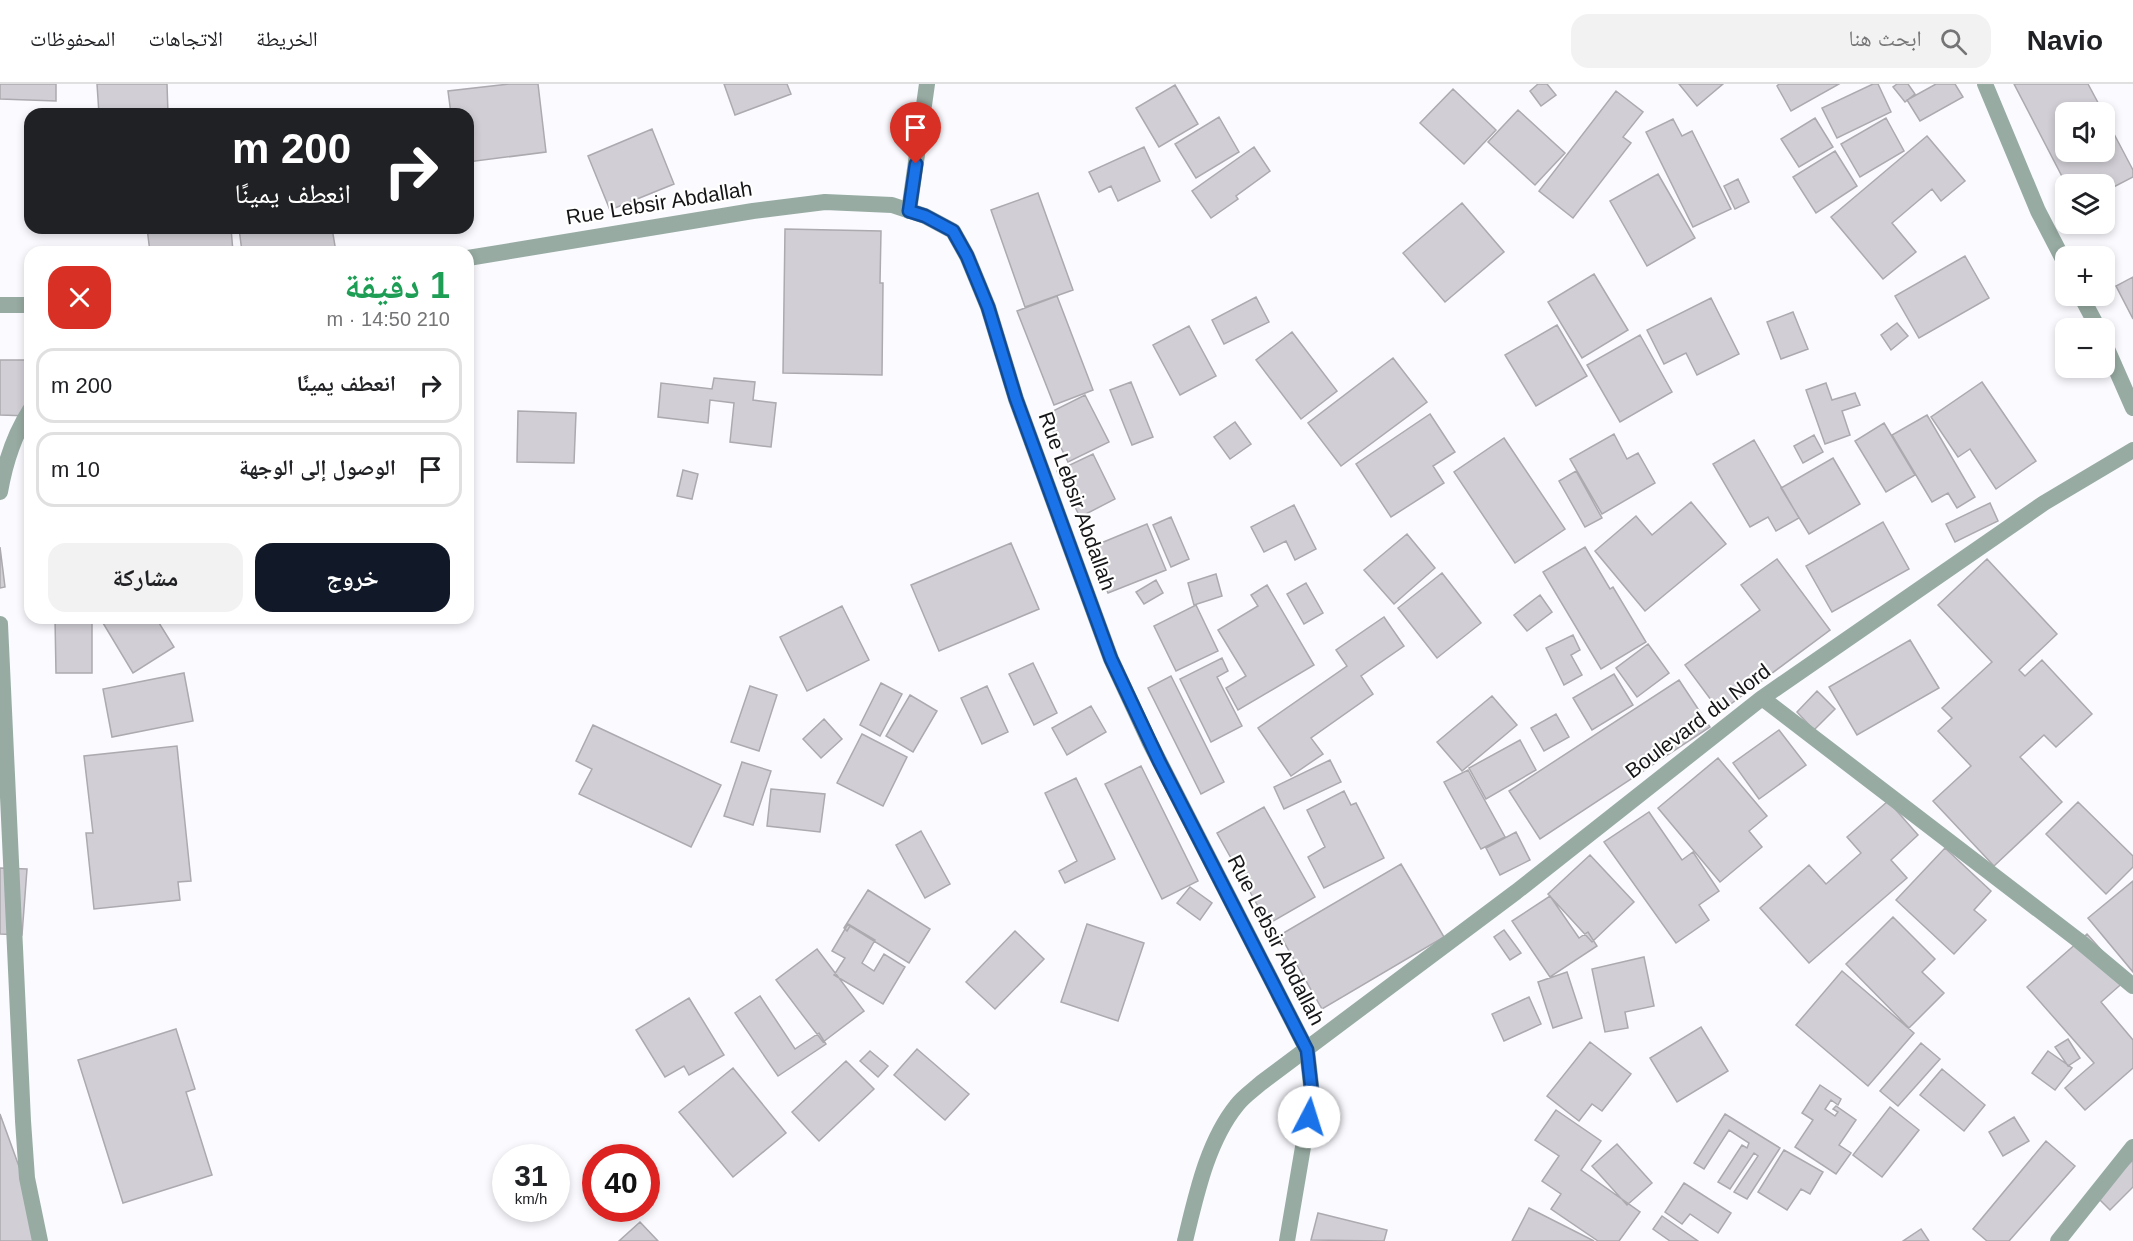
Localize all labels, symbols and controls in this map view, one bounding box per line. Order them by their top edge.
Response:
search box [1571,14,1991,68]
icon: search [1937,25,1970,58]
text: Navio [2027,25,2103,56]
text: ابحث هنا [1849,26,1922,51]
text: المحفوظات [30,27,115,50]
text: الاتجاهات [148,27,223,50]
text: الخريطة [256,27,318,50]
pin [890,102,941,164]
map controls [2055,102,2115,378]
button: sound [2055,102,2115,162]
icon: arrive [899,111,932,144]
text: 200 m [232,125,351,172]
icon: right [372,132,450,210]
button: layers [2055,174,2115,234]
street label: Rue Lebsir Abdallah [564,176,754,229]
text: انعطف يمينًا [235,179,351,209]
button: + [2055,246,2115,306]
text: 1 دقيقة [344,265,450,306]
button: close [48,266,111,329]
text: 210 m · 14:50 [327,308,450,330]
button: − [2055,318,2115,378]
icon: right [414,369,447,402]
text: انعطف يمينًا [297,371,396,396]
text: 200 m [51,373,112,398]
street label: Rue Lebsir Abdallah [1035,409,1120,593]
icon: arrive [414,453,447,486]
text: الوصول إلى الوجهة [239,455,396,480]
text: 10 m [51,457,100,482]
button: مشاركة [48,543,243,612]
button: خروج [255,543,450,612]
street label: Boulevard du Nord [1621,659,1775,782]
street label: Rue Lebsir Abdallah [1224,851,1329,1029]
position arrow [1277,1085,1341,1149]
speed limit sign: 40 [582,1144,660,1222]
text: 31 [514,1159,548,1192]
text: km/h [515,1190,547,1207]

